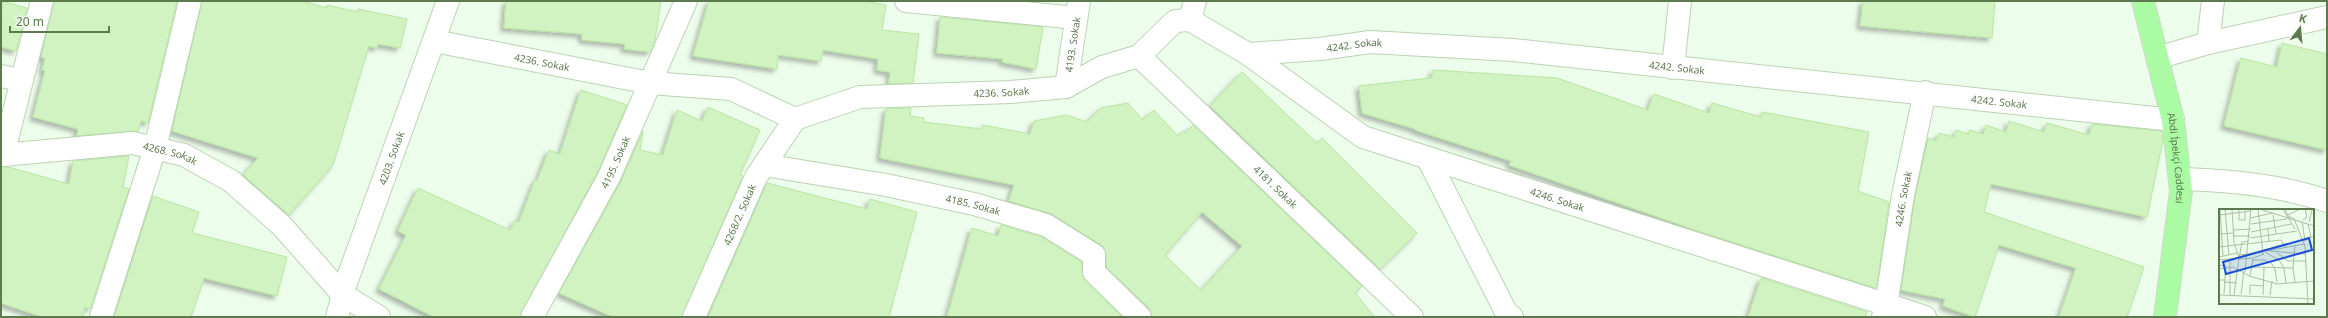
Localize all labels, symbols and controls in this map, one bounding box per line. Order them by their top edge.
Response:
scale bar [10,8,109,34]
north arrow [2280,8,2320,48]
text: K [2297,10,2309,26]
text: 20 m [16,13,44,30]
street label: 4193. Sokak [1061,15,1084,73]
street label: 4242. Sokak [1326,35,1383,55]
street label: 4236. Sokak [513,50,571,74]
street label: 4242. Sokak [1648,57,1706,77]
street label: 4236. Sokak [973,83,1031,100]
street label: 4242. Sokak [1971,92,2028,112]
street label: Abdi İpekçi Caddesi [2164,111,2188,204]
street label: 4203. Sokak [375,129,408,187]
street label: 4195. Sokak [597,133,633,191]
street label: 4268. Sokak [142,139,201,168]
street label: 4181. Sokak [1250,162,1301,212]
street label: 4246. Sokak [1891,169,1915,227]
street label: 4268/2. Sokak [720,181,759,247]
street label: 4246. Sokak [1529,184,1587,215]
street label: 4185. Sokak [944,191,1003,219]
inset map [2219,209,2314,304]

